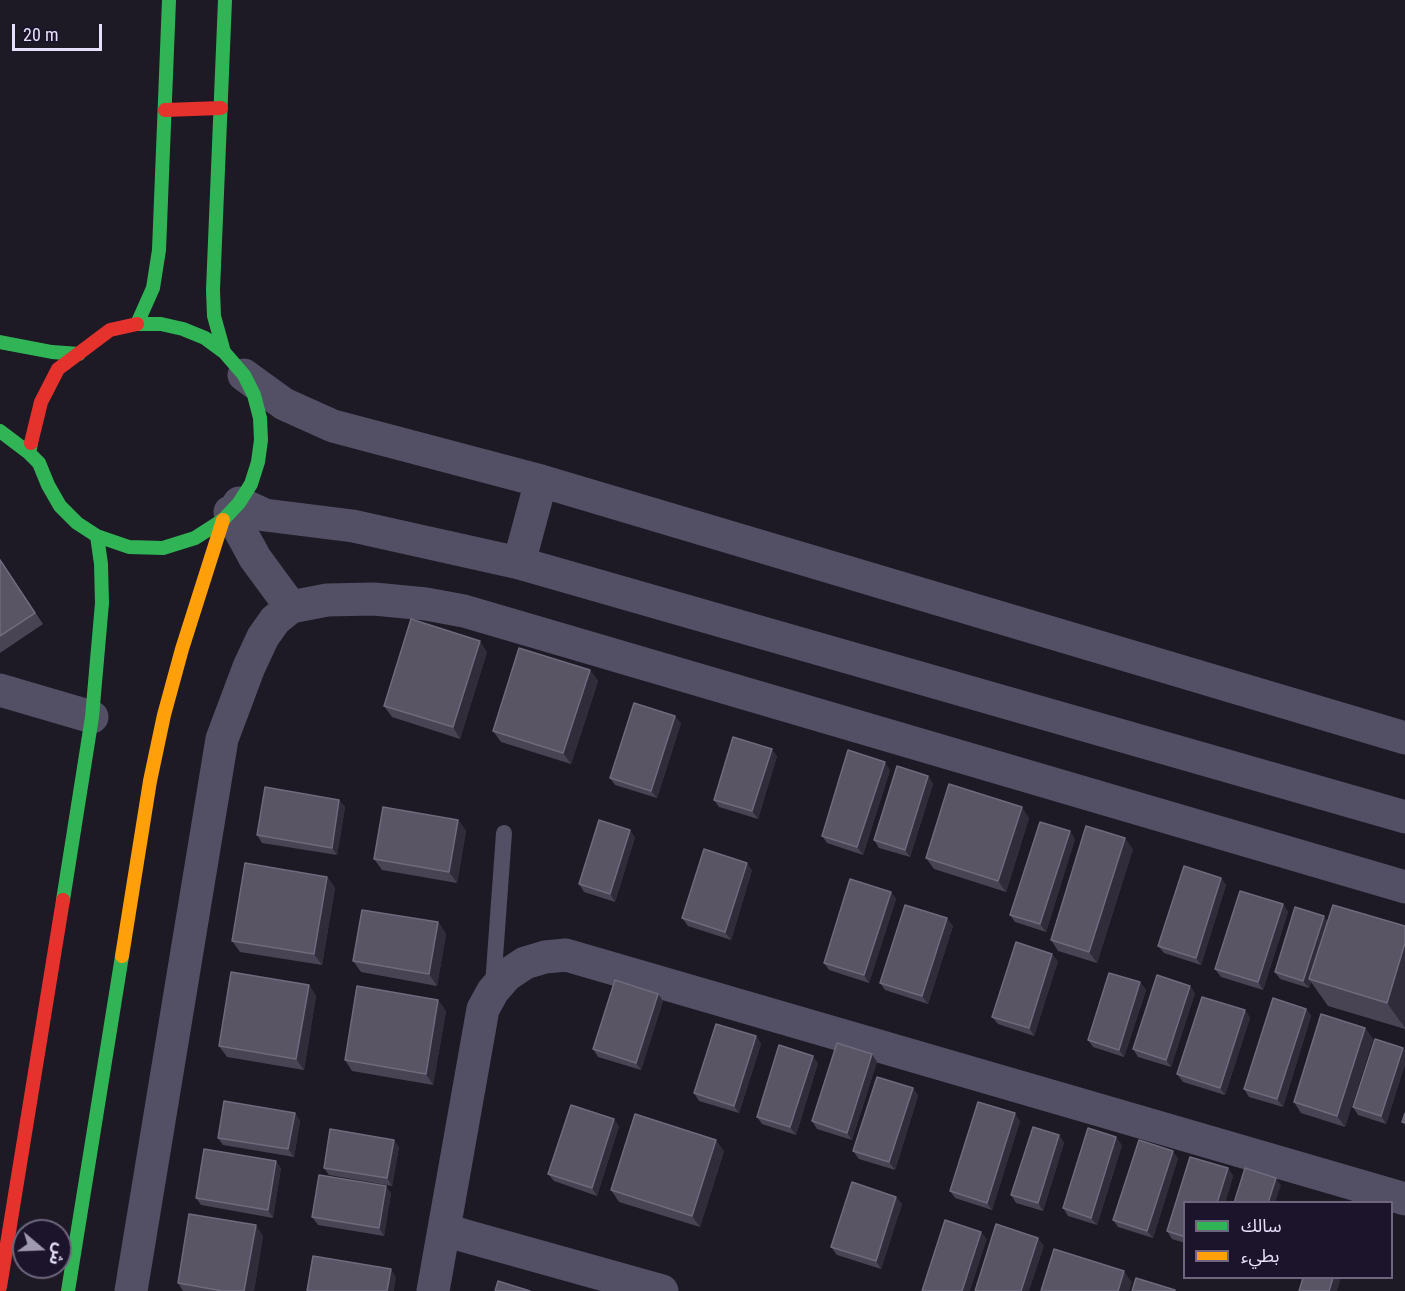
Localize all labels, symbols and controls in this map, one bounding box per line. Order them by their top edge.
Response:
scale bar [15,12,105,50]
text: 20 m [23,24,58,45]
legend [1183,1201,1393,1279]
text: سالك [1241,1215,1282,1236]
north arrow [12,1219,72,1279]
text: ش [45,1241,70,1268]
text: بطيء [1241,1245,1279,1266]

